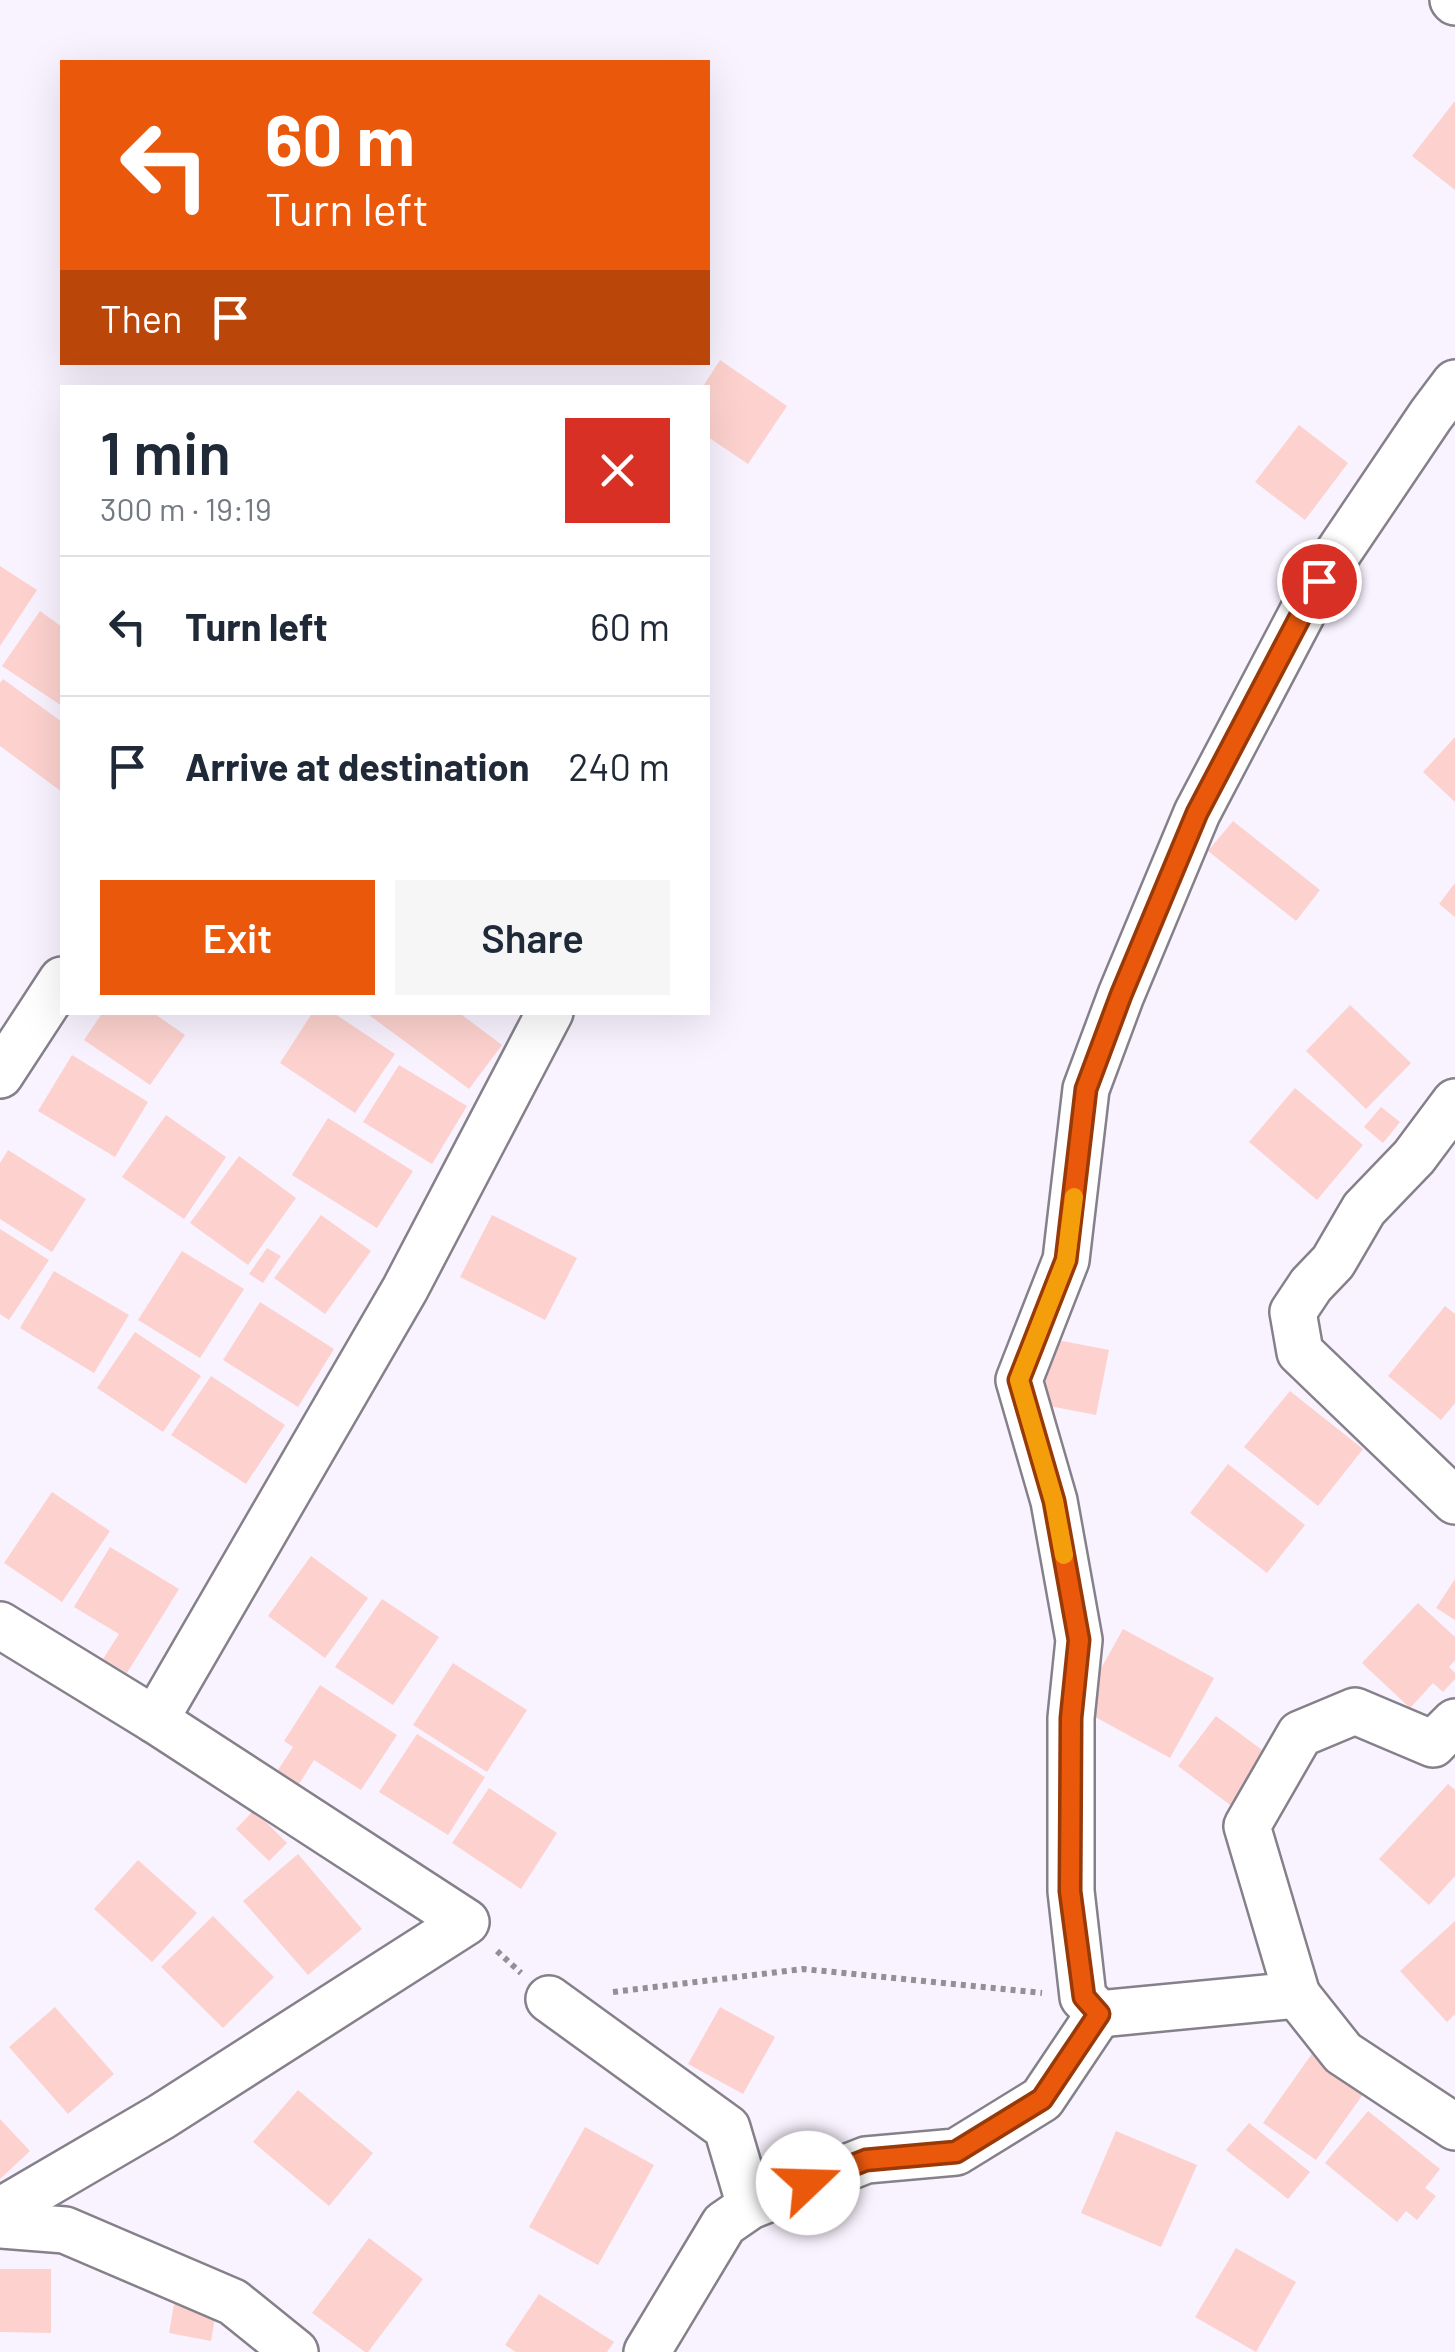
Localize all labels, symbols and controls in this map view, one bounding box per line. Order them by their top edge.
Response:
text: 60 m [265,96,415,180]
icon: left [100,100,230,230]
text: Turn left [265,181,429,235]
icon: arrive [203,290,258,345]
text: Then [100,295,183,341]
text: 1 min [100,415,231,487]
button: close [565,418,670,523]
text: 300 m · 19:19 [100,489,272,527]
pin [1277,539,1362,624]
icon: arrive [1292,554,1347,609]
icon: left [100,599,155,654]
text: Turn left [185,603,328,649]
text: 60 m [590,603,670,649]
icon: arrive [100,739,155,794]
text: Arrive at destination [185,743,530,789]
text: 240 m [568,743,670,789]
button: Exit [100,880,375,995]
button: Share [395,880,670,995]
position arrow [756,2131,860,2235]

